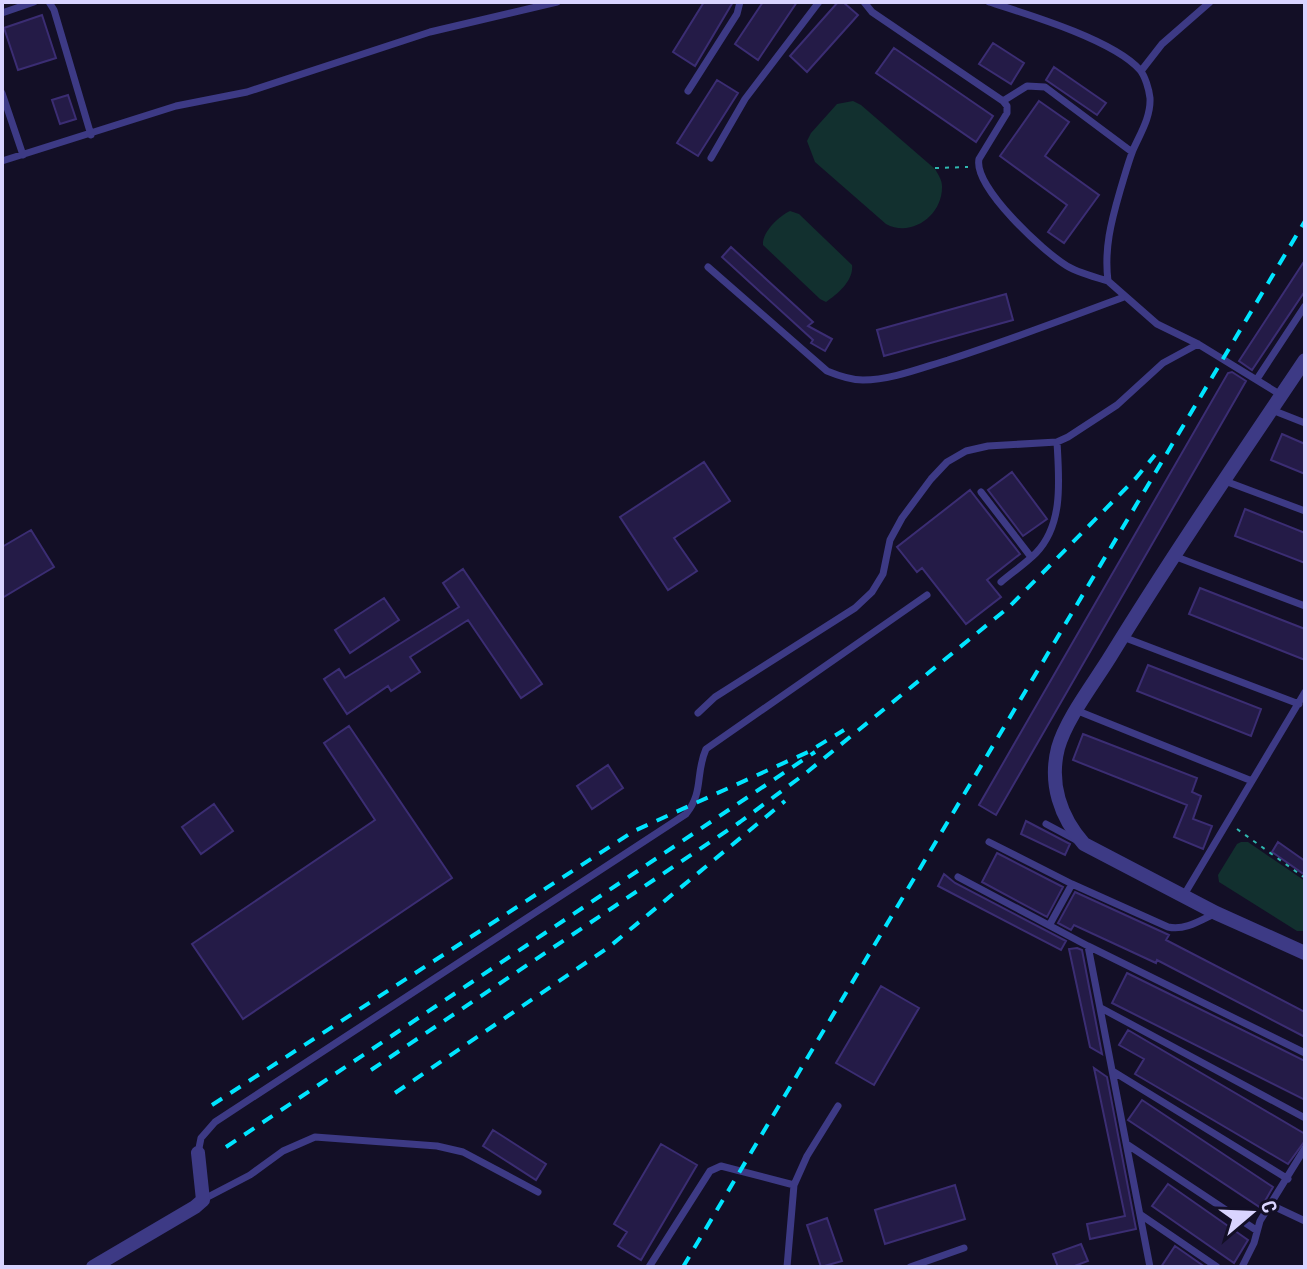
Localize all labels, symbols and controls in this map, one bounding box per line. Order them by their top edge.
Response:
north arrow [1211,1173,1291,1253]
text: С [1254,1197,1283,1217]

